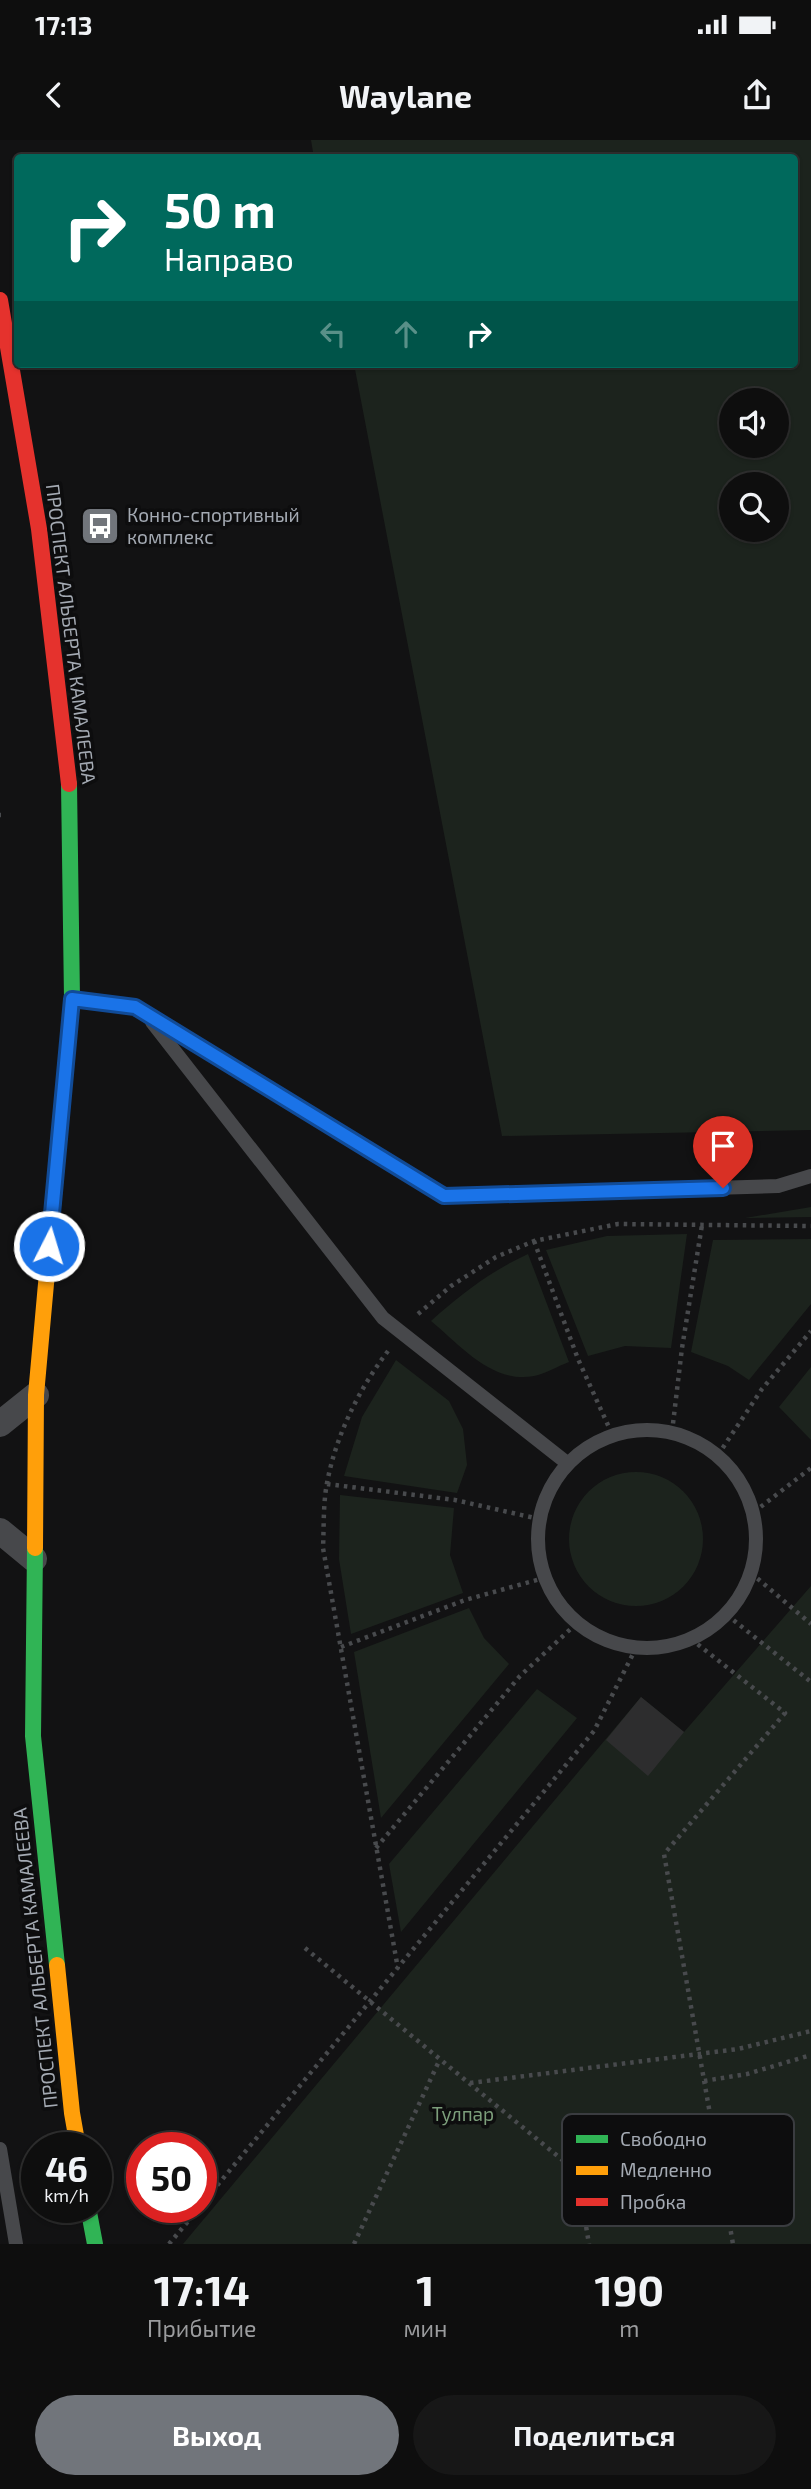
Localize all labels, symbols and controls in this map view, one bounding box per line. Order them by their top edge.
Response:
text: 17:13 [35,9,93,40]
icon: back [35,76,73,114]
text: Waylane [339,76,472,114]
icon: share [738,76,776,114]
text: 50 m [164,179,276,238]
icon: right [49,182,140,273]
text: Направо [164,239,294,277]
icon: left [314,315,352,353]
icon: ahead [387,315,425,353]
icon: right [460,315,498,353]
map controls [719,388,789,542]
button: sound [719,388,789,458]
button: search [719,472,789,542]
street label: ПРОСПЕКТ АЛЬБЕРТА КАМАЛЕЕВА [42,483,101,786]
place label: Конно-спортивный комплекс [127,503,300,548]
bus stop icon: Конно-спортивный комплекс [79,505,121,547]
pin [693,1116,753,1188]
icon: arrive [704,1127,742,1165]
position arrow [12,1209,86,1283]
street label: ПРОСПЕКТ АЛЬБЕРТА КАМАЛЕЕВА [7,1806,62,2110]
park label: Тулпар [432,2102,494,2126]
legend [562,2114,794,2226]
text: Свободно [620,2127,707,2150]
speed limit sign: 50 [126,2132,217,2223]
text: 46 [45,2147,88,2189]
text: Медленно [620,2158,712,2181]
text: km/h [44,2184,89,2206]
text: Пробка [620,2190,686,2213]
text: 17:14 [154,2264,250,2314]
text: 1 [416,2264,435,2314]
text: 190 [595,2264,664,2314]
text: Прибытие [147,2314,256,2342]
text: мин [403,2314,447,2342]
text: m [619,2314,639,2342]
button: Выход [35,2395,399,2475]
button: Поделиться [413,2395,776,2475]

